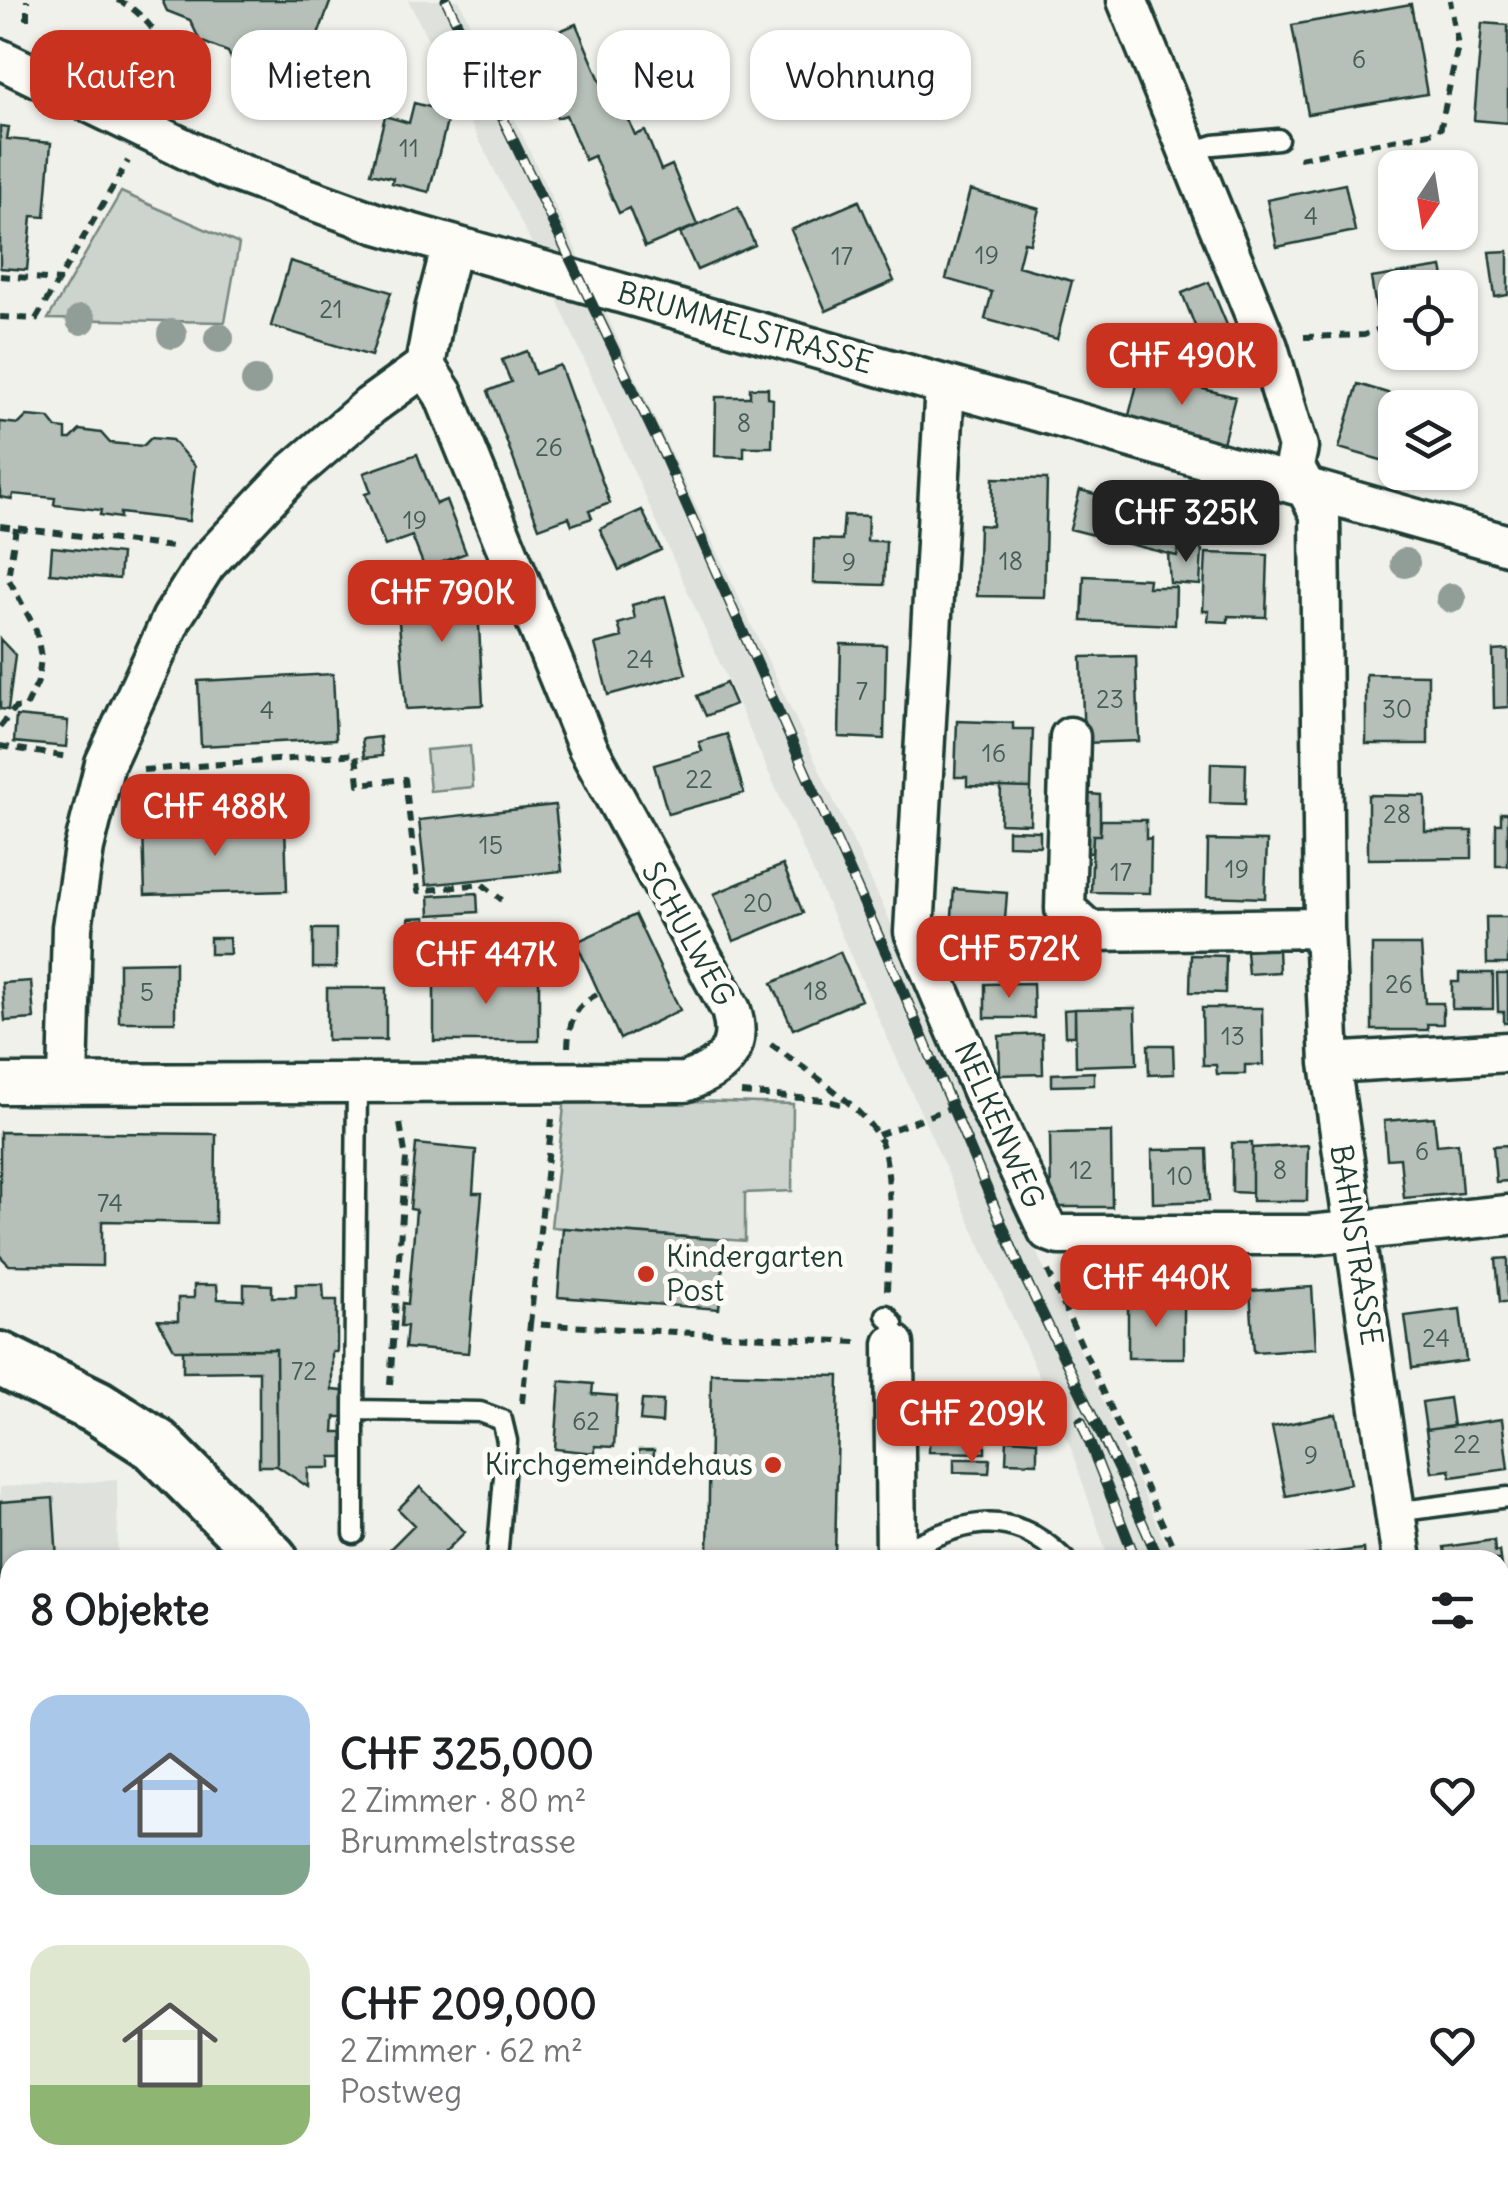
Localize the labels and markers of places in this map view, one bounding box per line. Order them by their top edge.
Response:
pin: CHF 490K [1079,323,1285,408]
pin: CHF 325K [1083,480,1289,565]
pin: CHF 790K [339,560,545,645]
pin: CHF 488K [112,774,318,859]
pin: CHF 572K [906,916,1112,1001]
pin: CHF 447K [383,922,589,1007]
place label: Kindergarten Post [666,1237,844,1309]
pin: CHF 440K [1053,1245,1259,1330]
marker: Kindergarten Post [635,1263,657,1285]
pin: CHF 209K [869,1381,1075,1466]
place label: Kirchgemeindehaus [485,1445,753,1483]
marker: Kirchgemeindehaus [762,1454,784,1476]

